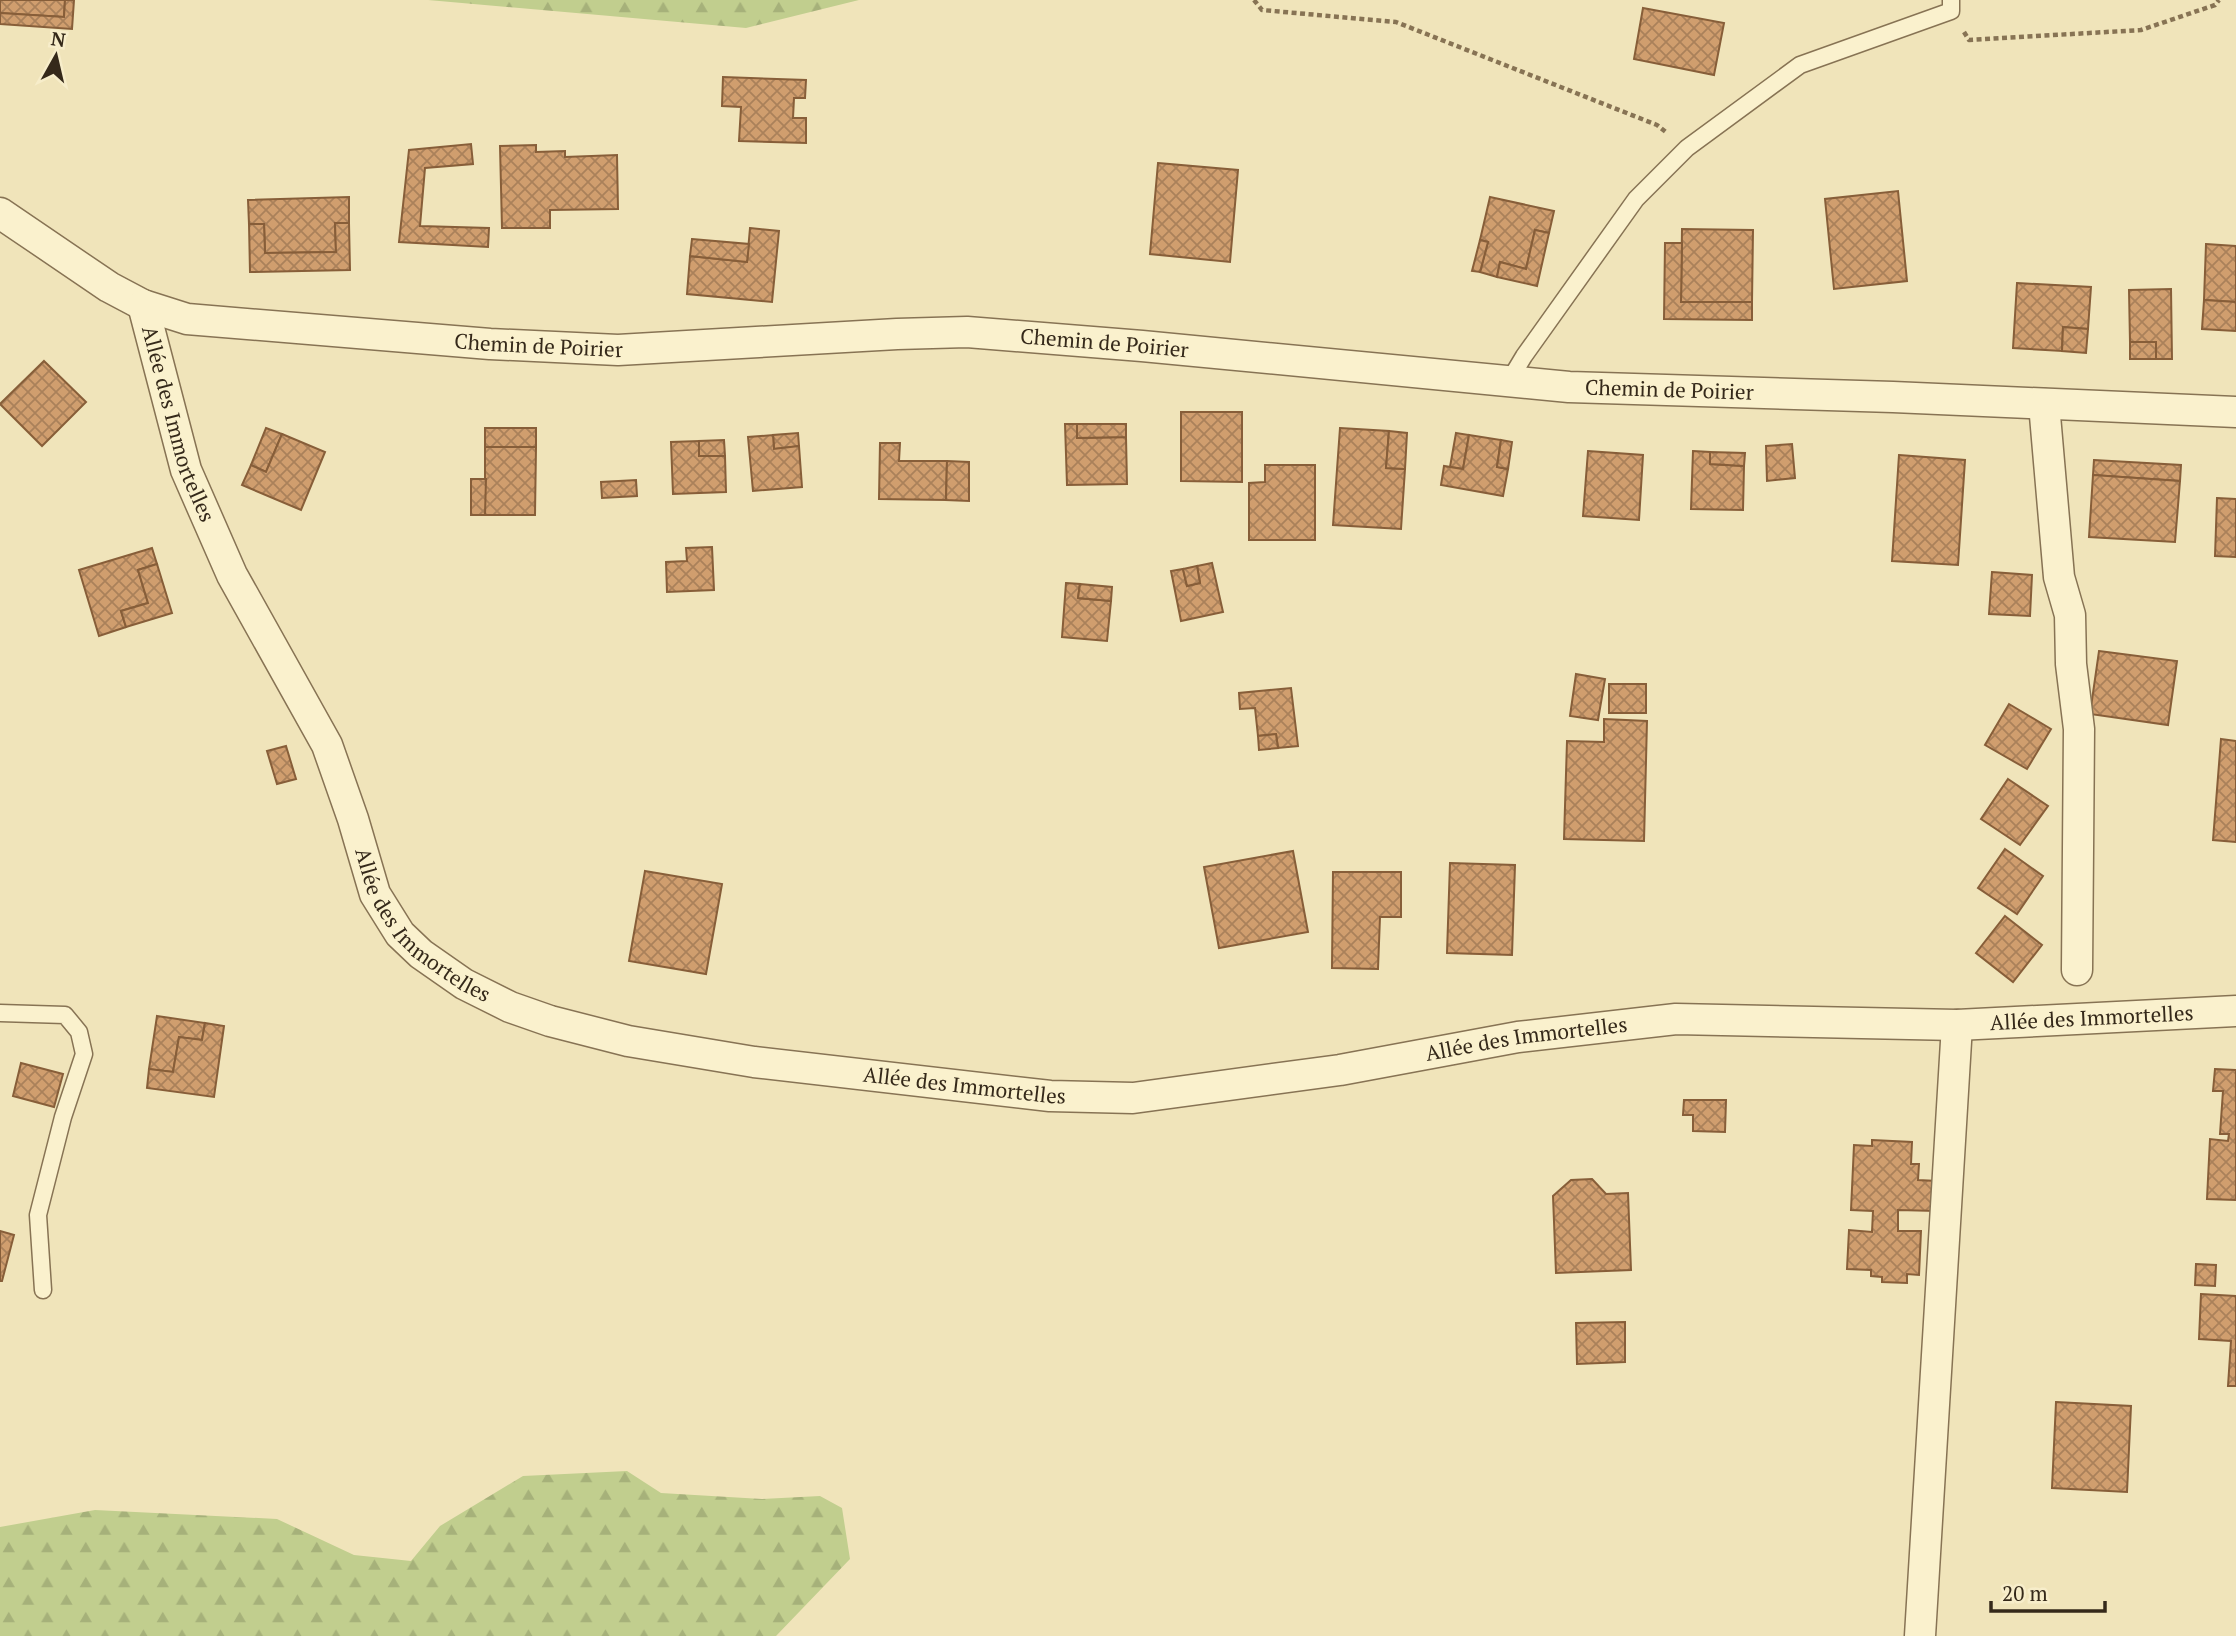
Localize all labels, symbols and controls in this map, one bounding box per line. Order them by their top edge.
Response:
north arrow [21,21,91,91]
text: N [50,25,68,52]
street label: Chemin de Poirier [1019,321,1190,363]
street label: Allée des Immortelles [136,323,222,526]
street label: Chemin de Poirier [453,326,624,363]
street label: Chemin de Poirier [1585,373,1754,406]
street label: Allée des Immortelles [349,844,496,1008]
street label: Allée des Immortelles [1989,998,2194,1036]
street label: Allée des Immortelles [1423,1010,1629,1067]
street label: Allée des Immortelles [862,1060,1066,1109]
scale bar [1991,1570,2105,1614]
text: 20 m [2002,1579,2048,1607]

